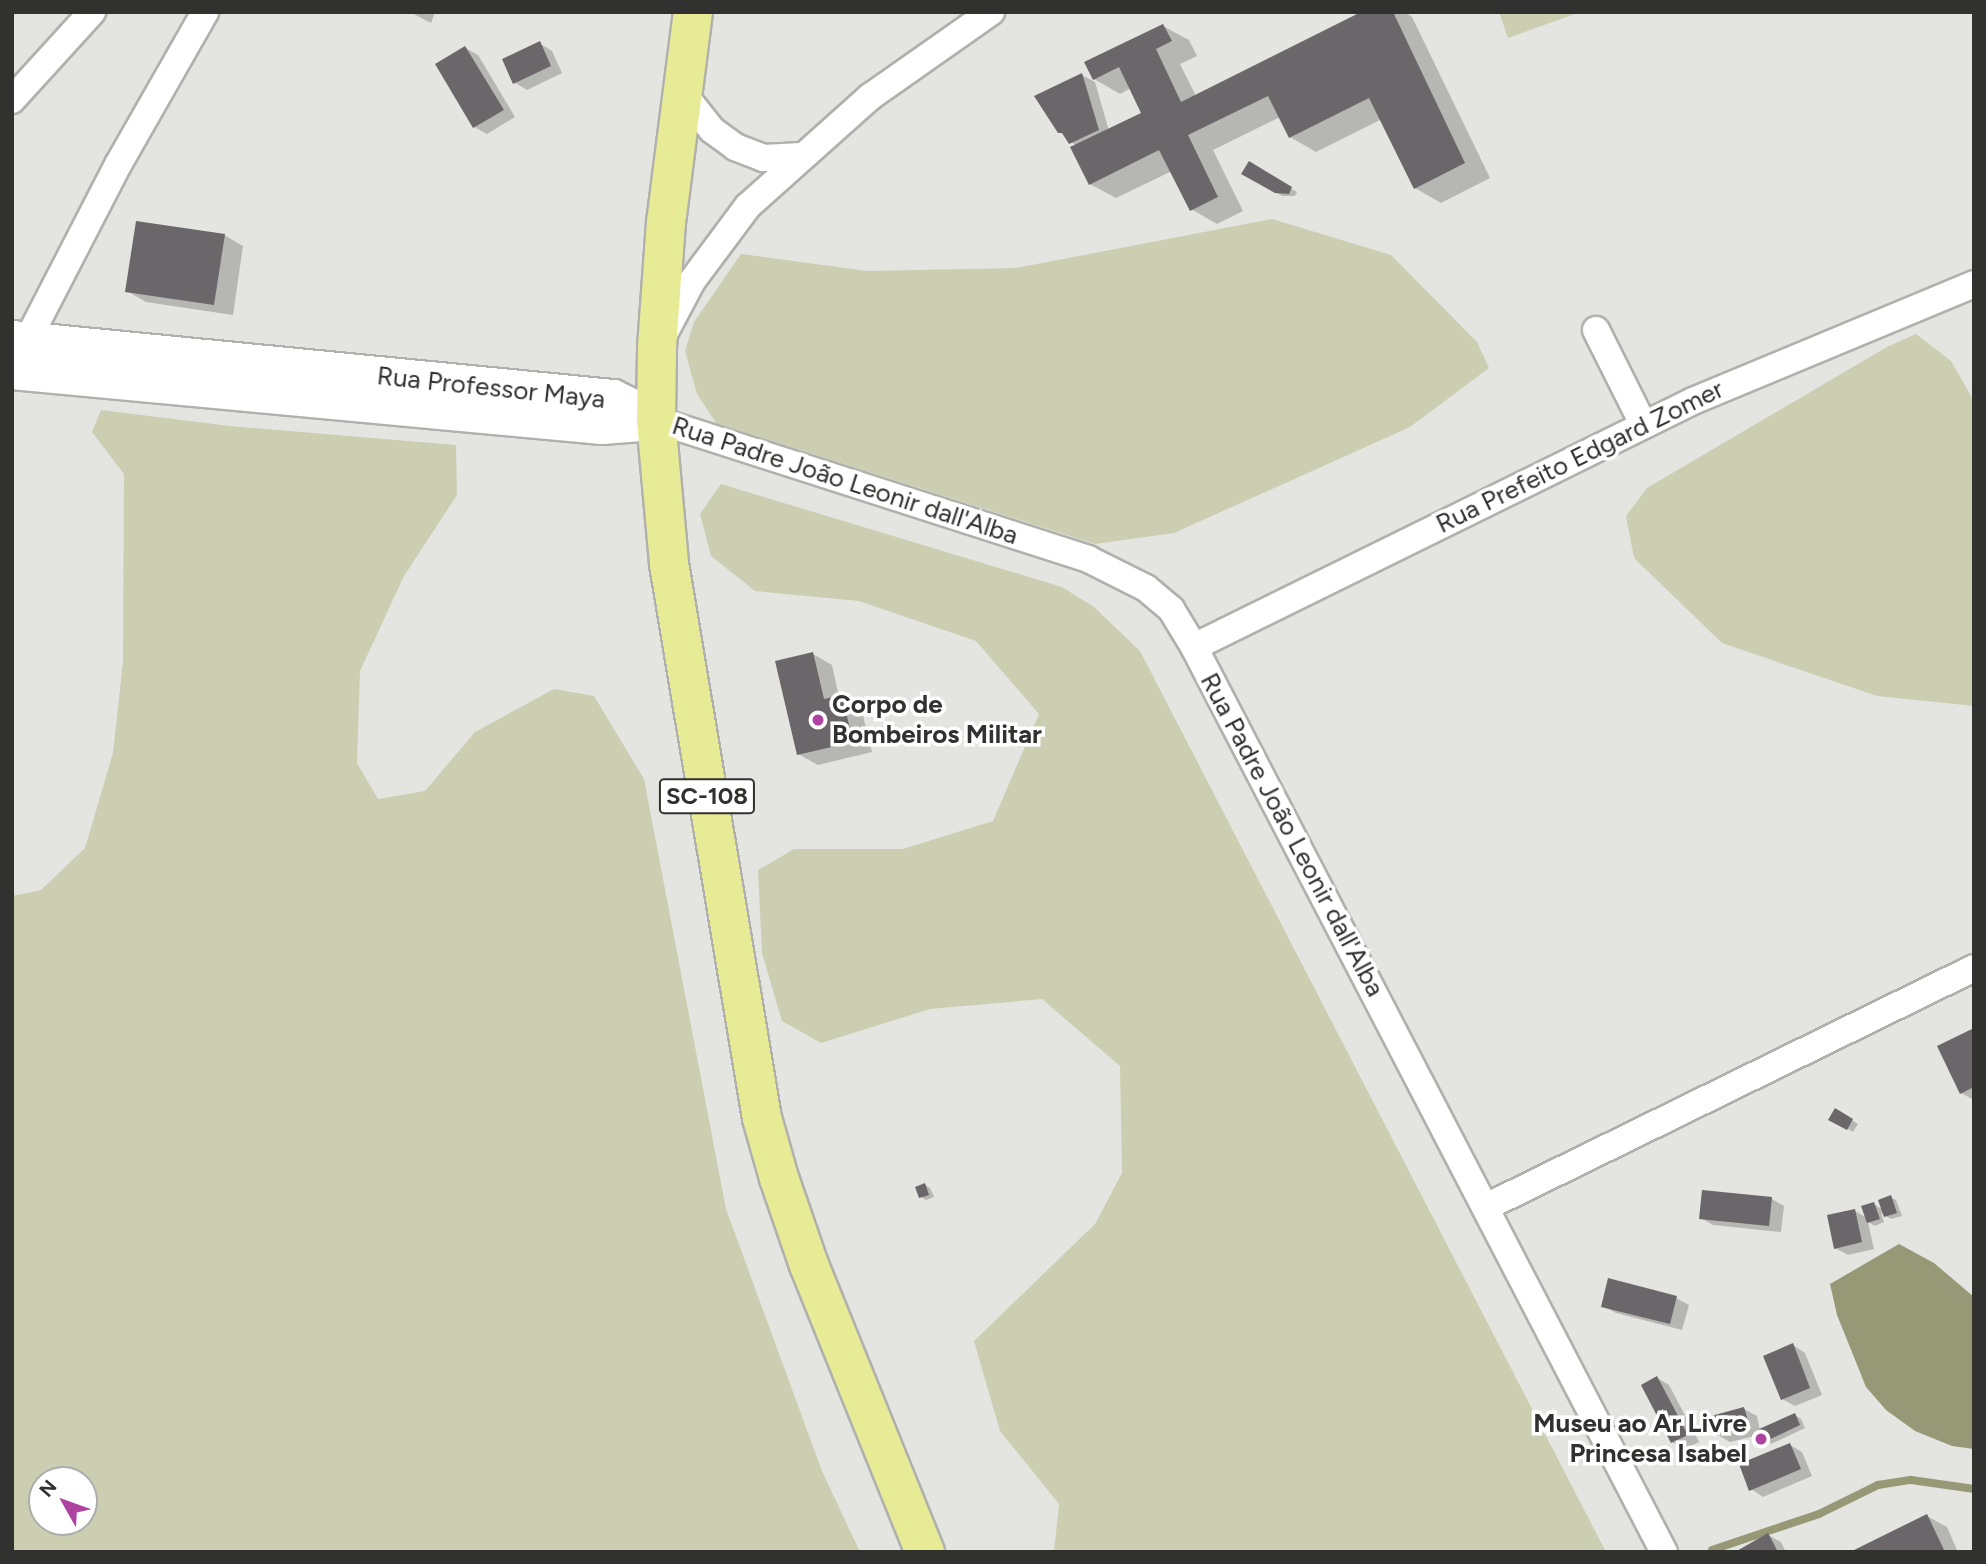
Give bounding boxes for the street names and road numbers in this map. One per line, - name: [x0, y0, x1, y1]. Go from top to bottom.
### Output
- street label: Rua Professor Maya: [375, 361, 607, 415]
- street label: Rua Prefeito Edgard Zomer: [1431, 374, 1729, 540]
- street label: Rua Padre João Leonir dall'Alba: [668, 410, 1022, 552]
- street label: Rua Padre João Leonir dall'Alba: [1193, 668, 1391, 1002]
- road number: SC-108: [658, 776, 756, 816]

